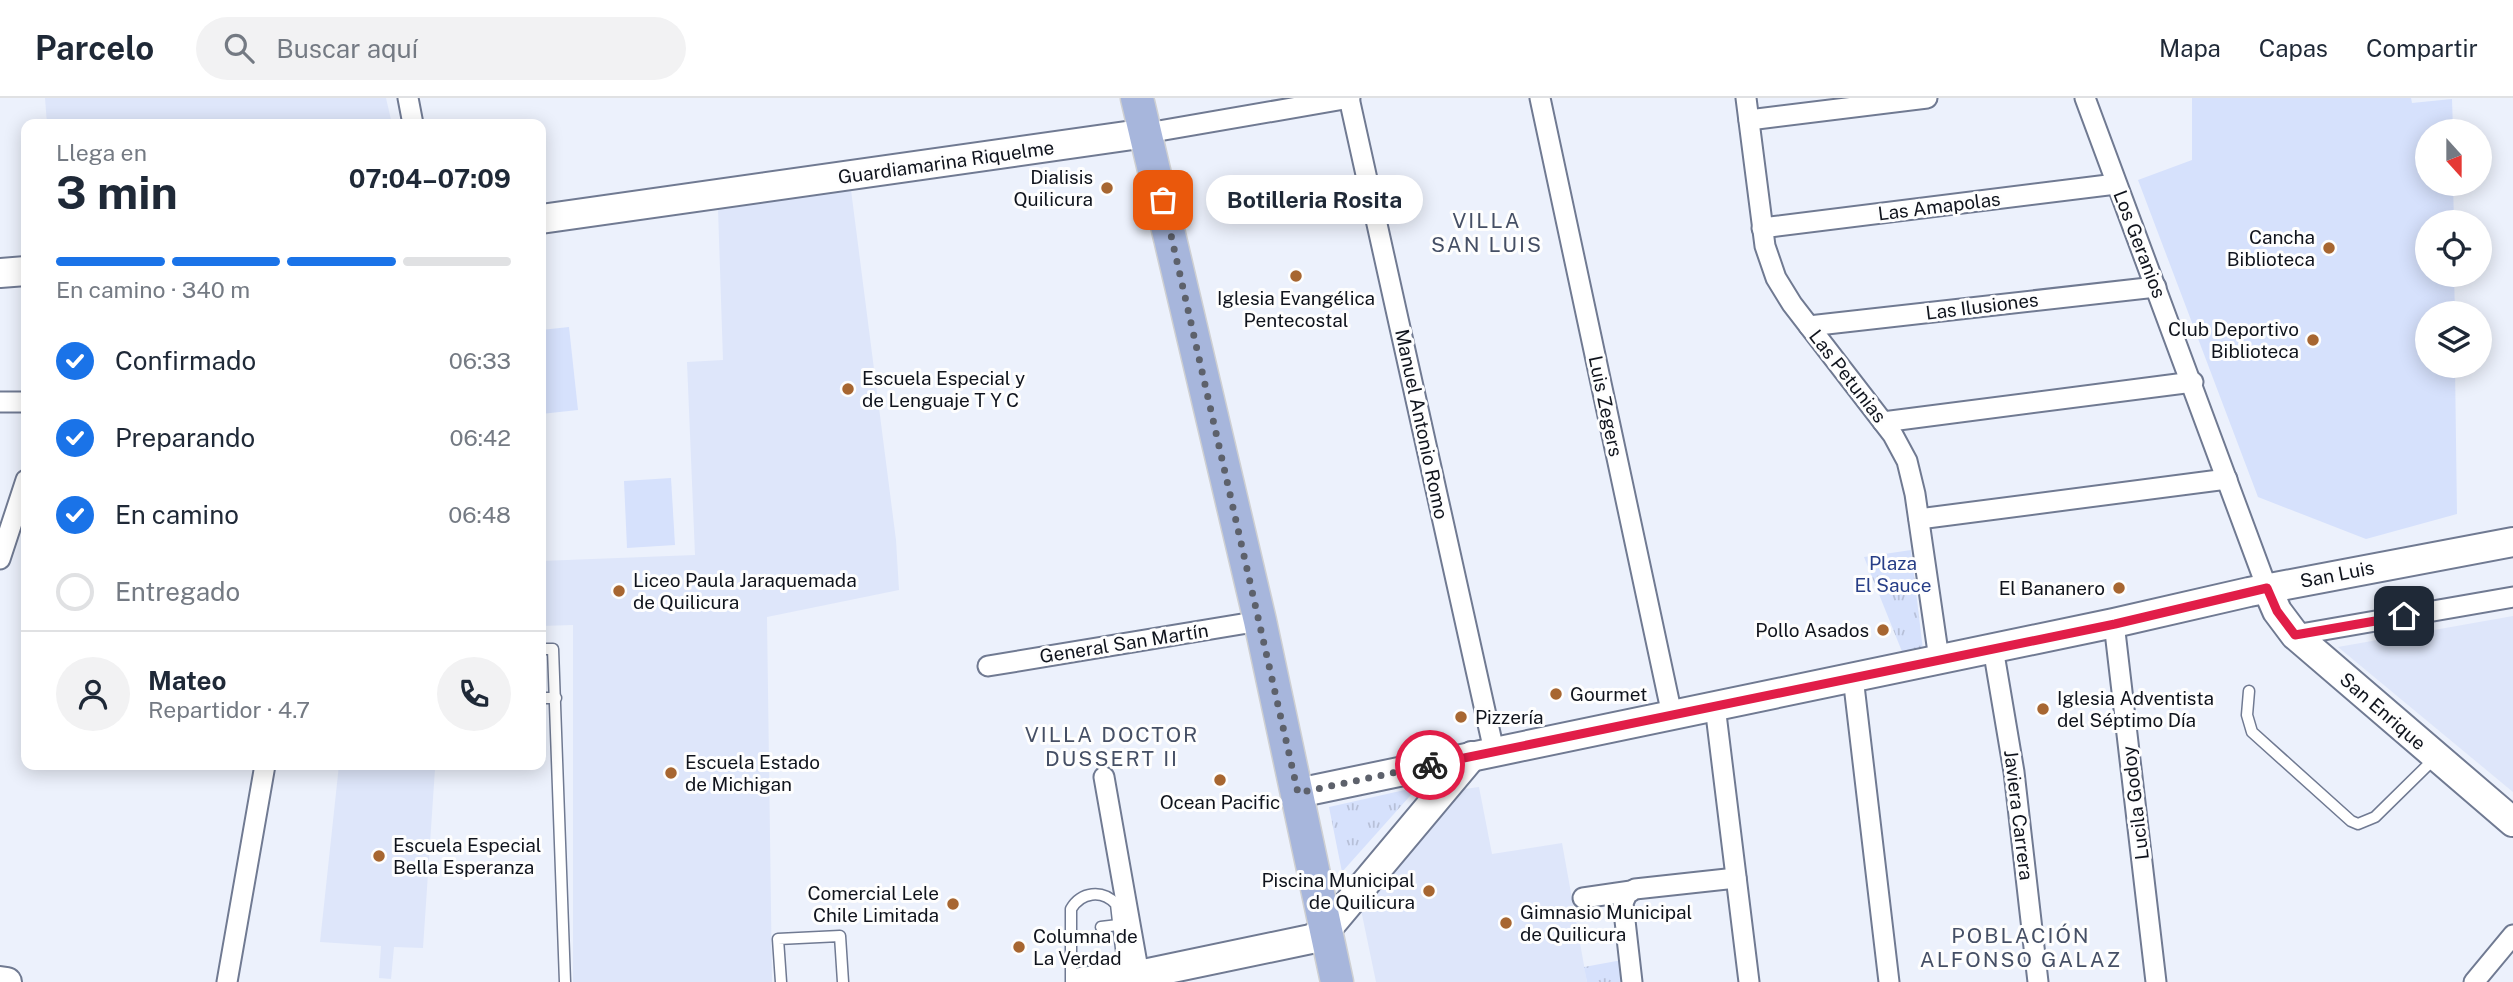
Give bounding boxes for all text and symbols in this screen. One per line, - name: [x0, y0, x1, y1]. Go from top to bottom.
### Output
- search box: [196, 17, 686, 80]
- text: Parcelo: [35, 29, 154, 67]
- icon: search: [220, 29, 258, 67]
- text: Buscar aquí: [276, 33, 418, 64]
- text: Mapa: [2159, 34, 2221, 62]
- text: Capas: [2259, 34, 2328, 62]
- text: Compartir: [2366, 34, 2478, 62]
- north arrow: [2415, 119, 2492, 196]
- map controls: [2415, 119, 2492, 378]
- street label: Guardiamarina Riquelme: [837, 136, 1055, 188]
- text: Llega en: [56, 139, 147, 166]
- text: 07:04–07:09: [349, 163, 511, 194]
- text: 3 min: [56, 165, 178, 219]
- place label: Dialisis Quilicura: [1013, 166, 1093, 210]
- pin: [1133, 170, 1193, 230]
- callout: Botilleria Rosita: [1205, 176, 1422, 224]
- marker: Dialisis Quilicura: [1099, 180, 1115, 196]
- icon: bag: [1144, 181, 1182, 219]
- text: Botilleria Rosita: [1227, 186, 1402, 213]
- street label: Los Geranios: [2109, 187, 2171, 301]
- street label: Las Amapolas: [1876, 188, 2002, 224]
- district label: VILLA SAN LUIS: [1431, 208, 1543, 257]
- button: locate: [2415, 210, 2492, 287]
- place label: Cancha Biblioteca: [2227, 226, 2315, 270]
- marker: Cancha Biblioteca: [2321, 240, 2337, 256]
- marker: Iglesia Evangélica Pentecostal: [1288, 268, 1304, 284]
- text: En camino · 340 m: [56, 276, 250, 303]
- place label: Iglesia Evangélica Pentecostal: [1217, 287, 1375, 331]
- street label: Las Ilusiones: [1924, 288, 2040, 324]
- button: layers: [2415, 301, 2492, 378]
- place label: Club Deportivo Biblioteca: [2168, 318, 2299, 362]
- street label: Las Petunias: [1805, 325, 1891, 427]
- street label: Manuel Antonio Romo: [1391, 327, 1453, 521]
- marker: Club Deportivo Biblioteca: [2305, 332, 2321, 348]
- icon: check: [56, 342, 94, 380]
- text: Confirmado: [115, 345, 256, 376]
- text: 06:33: [449, 347, 511, 374]
- street label: Luis Zegers: [1585, 353, 1627, 459]
- place label: Escuela Especial y de Lenguaje T Y C: [862, 367, 1025, 411]
- marker: Escuela Especial y de Lenguaje T Y C: [840, 381, 856, 397]
- icon: check: [56, 419, 94, 457]
- text: Preparando: [115, 422, 255, 453]
- text: 06:42: [450, 424, 511, 451]
- icon: check: [56, 496, 94, 534]
- text: En camino: [115, 499, 239, 530]
- text: 06:48: [448, 501, 511, 528]
- park label: Plaza El Sauce: [1854, 552, 1932, 596]
- street label: San Luis: [2298, 556, 2376, 592]
- place label: Liceo Paula Jaraquemada de Quilicura: [633, 569, 857, 613]
- text: Entregado: [115, 576, 240, 607]
- place label: El Bananero: [1999, 577, 2105, 599]
- marker: El Bananero: [2111, 580, 2127, 596]
- marker: Liceo Paula Jaraquemada de Quilicura: [611, 583, 627, 599]
- pin: [2374, 586, 2434, 646]
- icon: home: [2385, 597, 2423, 635]
- street label: General San Martín: [1038, 619, 1210, 667]
- place label: Pollo Asados: [1755, 619, 1869, 641]
- marker: Pollo Asados: [1875, 622, 1891, 638]
- button: person: [56, 657, 130, 731]
- button: phone: [437, 657, 511, 731]
- text: Mateo: [148, 665, 226, 696]
- street label: San Enrique: [2336, 668, 2430, 754]
- place label: Gourmet: [1570, 683, 1647, 705]
- marker: Gourmet: [1548, 686, 1564, 702]
- place label: Iglesia Adventista del Séptimo Día: [2057, 687, 2214, 731]
- text: Repartidor · 4.7: [148, 696, 310, 723]
- marker: Iglesia Adventista del Séptimo Día: [2035, 701, 2051, 717]
- place label: Pizzería: [1475, 706, 1543, 728]
- marker: Pizzería: [1453, 709, 1469, 725]
- district label: VILLA DOCTOR DUSSERT II: [1025, 722, 1199, 771]
- courier: [1395, 730, 1465, 800]
- street label: Lucila Godoy: [2117, 745, 2153, 861]
- icon: bike: [1411, 746, 1449, 784]
- street label: Javiera Carrera: [2000, 748, 2038, 882]
- place label: Escuela Estado de Michigan: [685, 751, 820, 795]
- marker: Escuela Estado de Michigan: [663, 765, 679, 781]
- marker: Ocean Pacific: [1212, 772, 1228, 788]
- place label: Ocean Pacific: [1160, 791, 1280, 813]
- place label: Escuela Especial Bella Esperanza: [393, 834, 542, 878]
- marker: Escuela Especial Bella Esperanza: [371, 848, 387, 864]
- place label: Piscina Municipal de Quilicura: [1261, 869, 1415, 913]
- place label: Comercial Lele Chile Limitada: [808, 882, 939, 926]
- marker: Piscina Municipal de Quilicura: [1421, 883, 1437, 899]
- marker: Comercial Lele Chile Limitada: [945, 896, 961, 912]
- place label: Gimnasio Municipal de Quilicura: [1520, 901, 1692, 945]
- marker: Gimnasio Municipal de Quilicura: [1498, 915, 1514, 931]
- district label: POBLACIÓN ALFONSO GALAZ: [1920, 923, 2122, 972]
- place label: Columna de La Verdad: [1033, 925, 1138, 969]
- marker: Columna de La Verdad: [1011, 939, 1027, 955]

